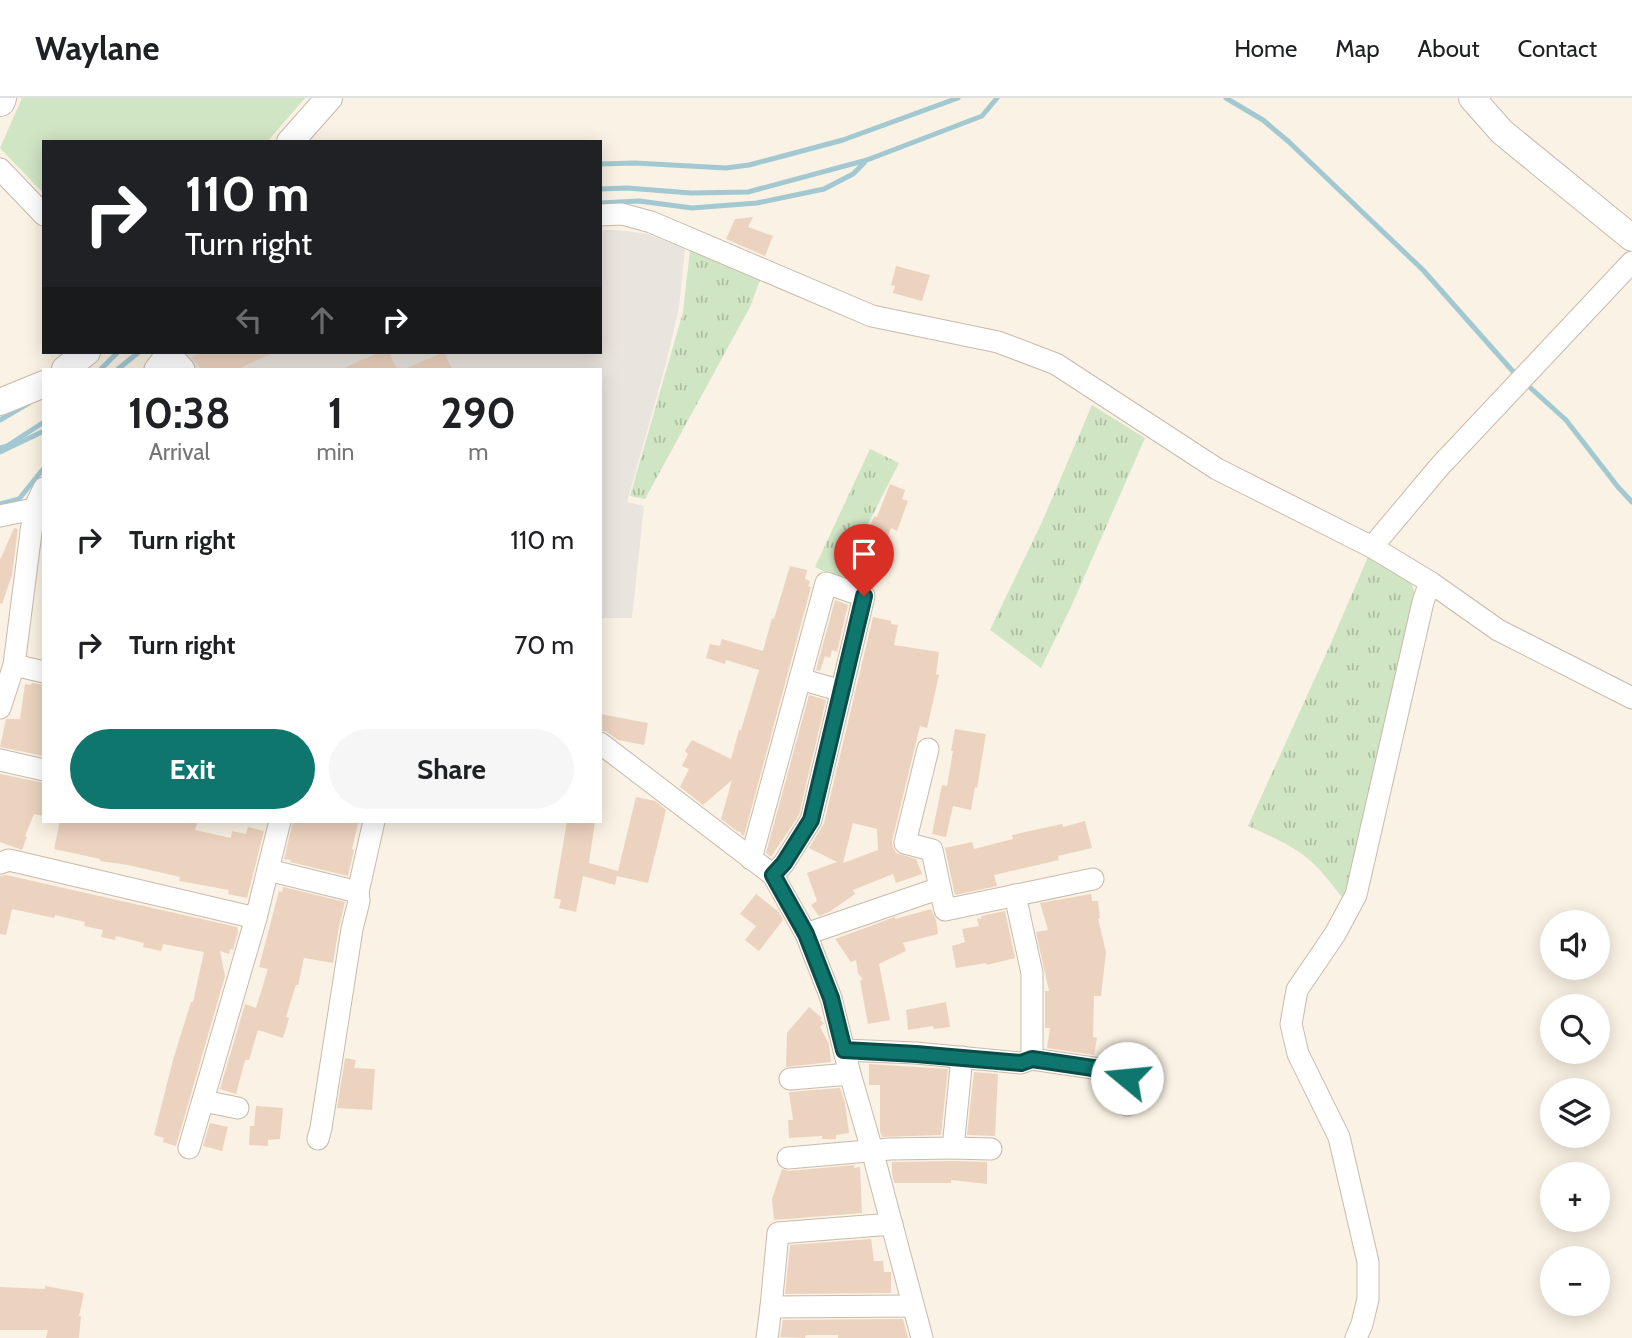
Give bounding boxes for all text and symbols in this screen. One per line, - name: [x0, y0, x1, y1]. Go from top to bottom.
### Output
- text: Waylane: [35, 28, 159, 68]
- text: Home: [1234, 34, 1297, 63]
- text: Map: [1335, 34, 1380, 63]
- text: About: [1418, 34, 1480, 63]
- text: Contact: [1518, 34, 1597, 63]
- text: 110 m: [185, 164, 309, 223]
- icon: right: [70, 168, 161, 259]
- text: Turn right: [185, 224, 312, 263]
- icon: left: [230, 301, 268, 339]
- icon: ahead: [303, 301, 341, 339]
- icon: right: [376, 301, 414, 339]
- text: 10:38: [128, 387, 231, 439]
- text: 1: [328, 387, 343, 439]
- text: 290: [440, 387, 516, 439]
- text: Arrival: [149, 438, 210, 466]
- text: min: [317, 438, 354, 466]
- text: m: [468, 438, 488, 466]
- icon: right: [70, 521, 108, 559]
- text: Turn right: [129, 524, 235, 556]
- text: 110 m: [510, 524, 574, 556]
- pin: [834, 524, 894, 596]
- icon: arrive: [845, 535, 883, 573]
- icon: right: [70, 626, 108, 664]
- text: Turn right: [129, 629, 235, 661]
- text: 70 m: [514, 629, 574, 661]
- button: Exit: [70, 729, 315, 809]
- button: Share: [329, 729, 574, 809]
- map controls: [1540, 910, 1610, 1316]
- button: sound: [1540, 910, 1610, 980]
- button: search: [1540, 994, 1610, 1064]
- position arrow: [1090, 1041, 1164, 1115]
- button: layers: [1540, 1078, 1610, 1148]
- button: +: [1540, 1162, 1610, 1232]
- button: −: [1540, 1246, 1610, 1316]

